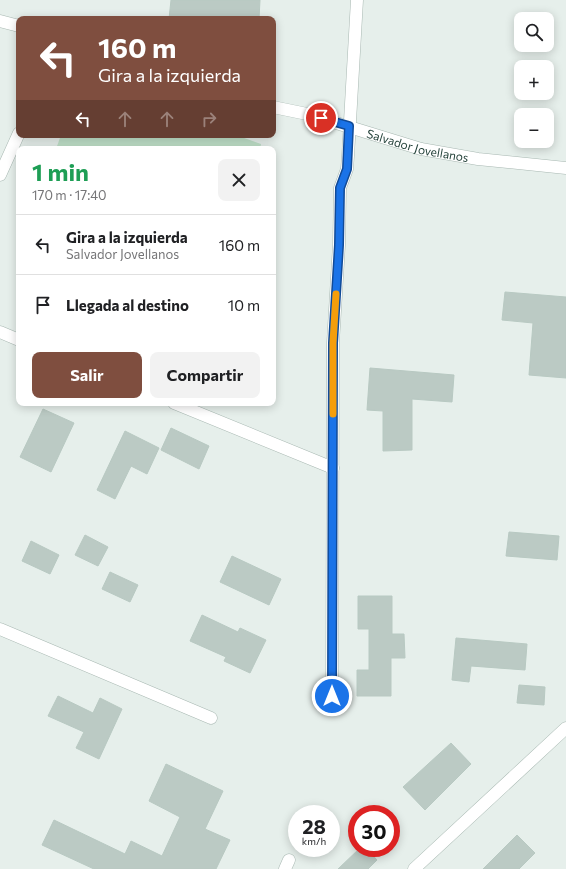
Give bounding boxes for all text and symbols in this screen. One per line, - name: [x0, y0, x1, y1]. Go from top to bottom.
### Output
- map controls: [514, 12, 554, 148]
- button: search: [514, 12, 554, 52]
- text: 160 m: [98, 30, 176, 64]
- icon: left: [32, 32, 84, 84]
- button: +: [514, 60, 554, 100]
- text: Gira a la izquierda: [98, 64, 241, 86]
- pin: [304, 101, 338, 135]
- icon: arrive: [310, 107, 332, 129]
- icon: left: [72, 108, 94, 130]
- icon: ahead: [114, 108, 136, 130]
- icon: ahead: [156, 108, 178, 130]
- icon: right: [198, 108, 220, 130]
- button: −: [514, 108, 554, 148]
- street label: Salvador Jovellanos: [365, 126, 470, 164]
- text: 1 min: [32, 157, 89, 186]
- button: close: [218, 159, 260, 201]
- text: 170 m · 17:40: [32, 187, 107, 203]
- text: Gira a la izquierda: [66, 228, 188, 246]
- icon: left: [32, 234, 54, 256]
- text: 160 m: [219, 236, 260, 254]
- text: Salvador Jovellanos: [66, 246, 179, 262]
- icon: arrive: [32, 294, 54, 316]
- text: Llegada al destino: [66, 296, 189, 314]
- text: 10 m: [228, 296, 260, 314]
- button: Salir: [32, 352, 142, 398]
- button: Compartir: [150, 352, 260, 398]
- position arrow: [311, 675, 353, 717]
- speed limit sign: 30: [348, 805, 400, 857]
- text: 28: [302, 814, 326, 838]
- text: km/h: [302, 835, 326, 847]

